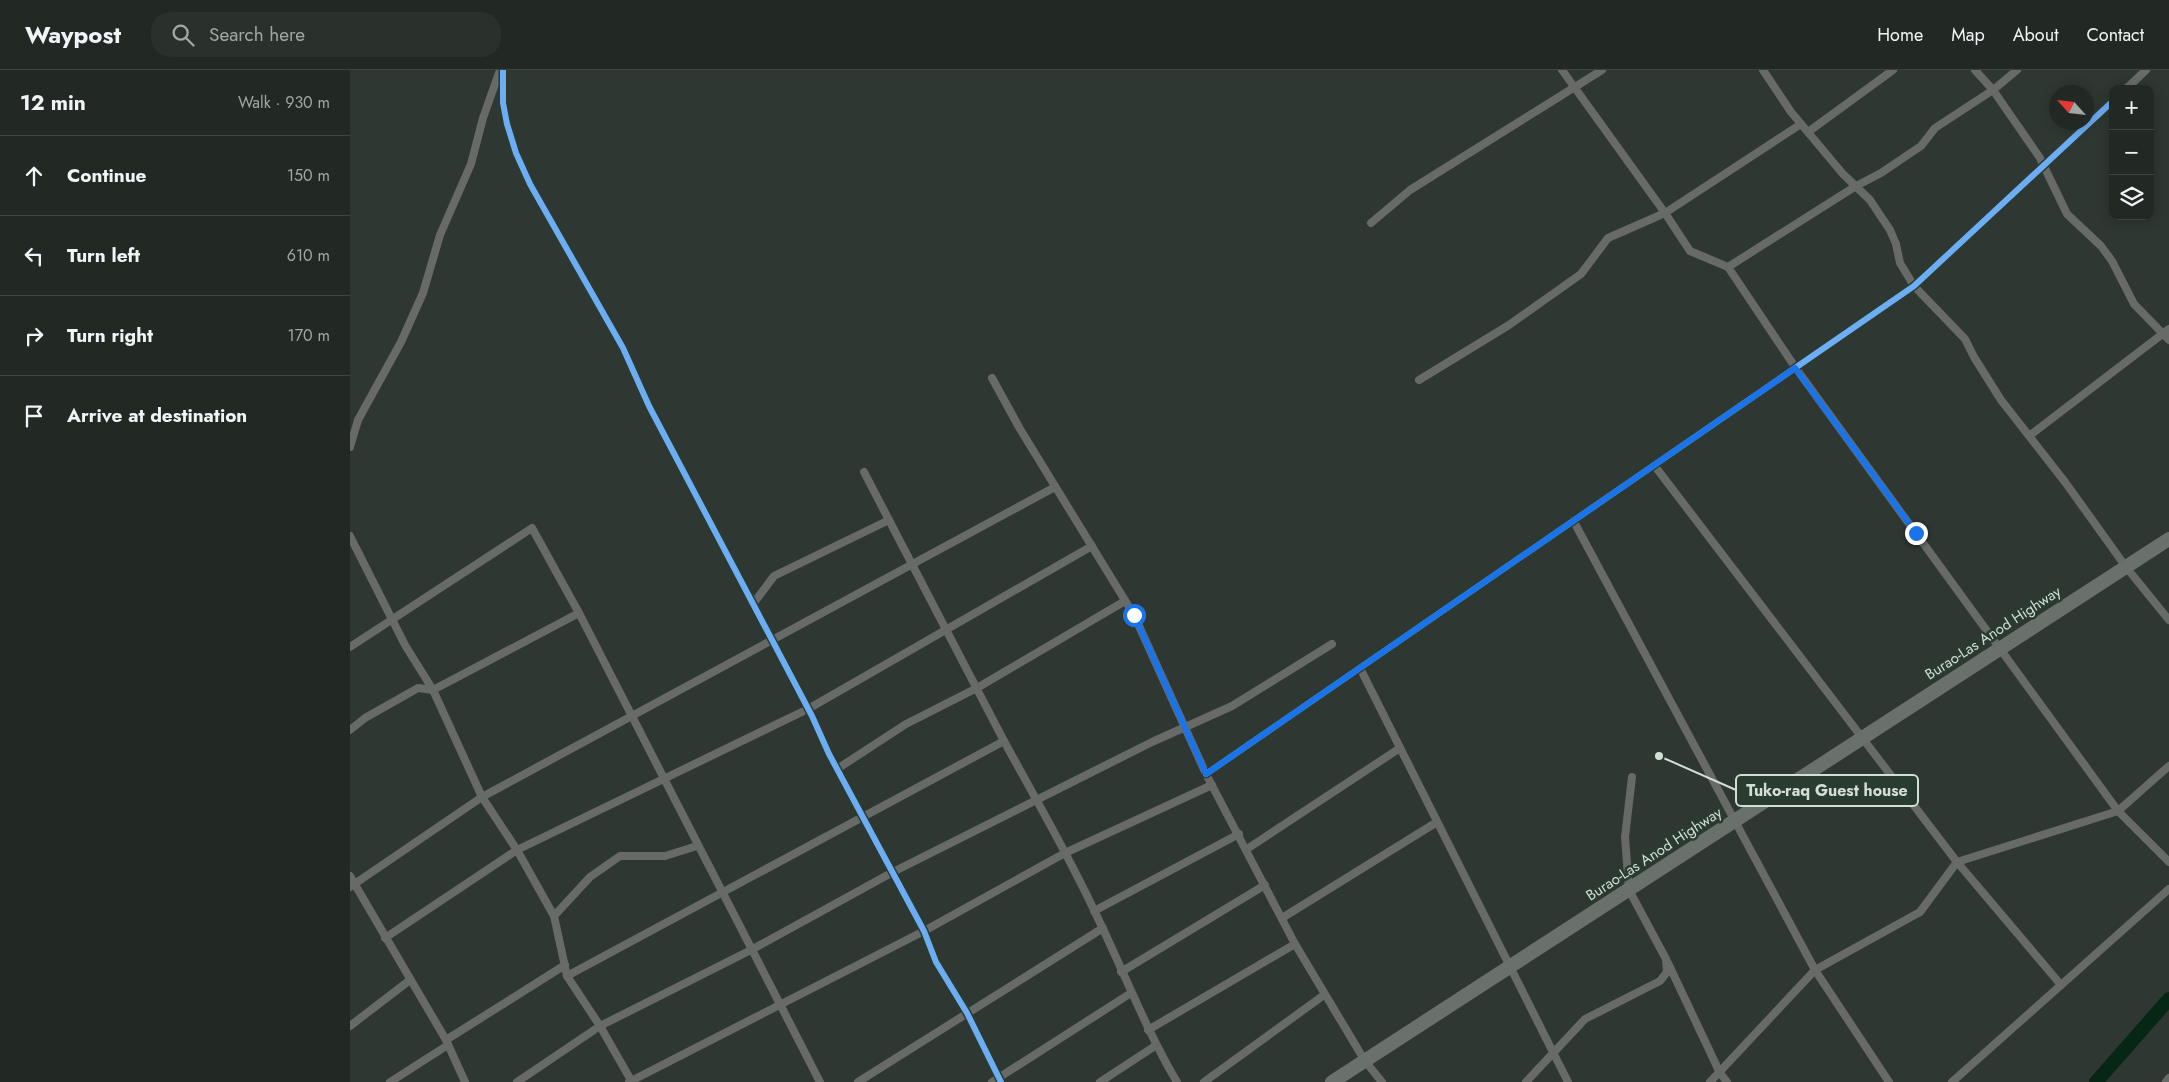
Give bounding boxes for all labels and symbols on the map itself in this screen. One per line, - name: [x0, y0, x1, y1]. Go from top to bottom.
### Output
- north arrow: [2049, 85, 2094, 130]
- route end: [1905, 522, 1928, 545]
- street label: Burao-Las Anod Highway: [1921, 580, 2066, 685]
- route start: [1123, 604, 1146, 627]
- callout: Tuko-raq Guest house: [1736, 775, 1918, 806]
- text: Tuko-raq Guest house: [1746, 779, 1908, 802]
- street label: Burao-Las Anod Highway: [1582, 801, 1727, 906]

